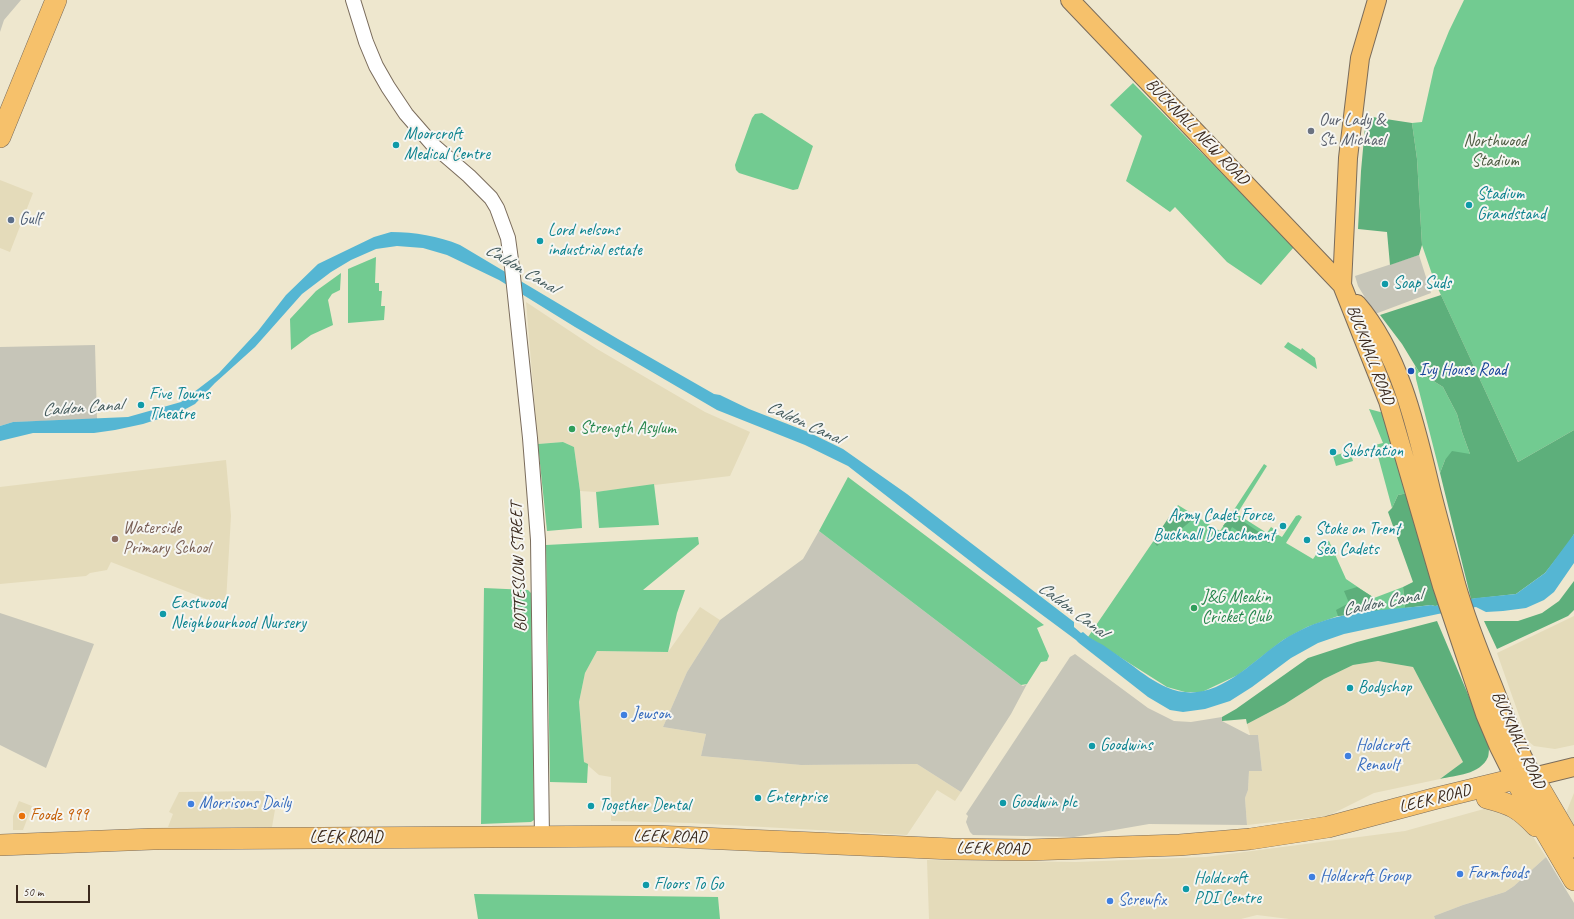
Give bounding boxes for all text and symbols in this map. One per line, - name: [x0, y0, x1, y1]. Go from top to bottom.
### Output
- street label: BUCKNALL NEW ROAD: [1141, 74, 1253, 190]
- place label: Our Lady & St. Michael: [1319, 111, 1385, 151]
- place label: Moorcroft Medical Centre: [404, 125, 490, 165]
- marker: Our Lady & St. Michael: [1306, 126, 1316, 136]
- park label: Northwood Stadium: [1463, 132, 1527, 172]
- marker: Moorcroft Medical Centre: [391, 140, 401, 150]
- place label: Stadium Grandstand: [1477, 185, 1546, 225]
- marker: Stadium Grandstand: [1464, 200, 1474, 210]
- place label: Gulf: [19, 210, 42, 230]
- marker: Gulf: [6, 215, 16, 225]
- place label: Lord nelsons industrial estate: [548, 221, 642, 261]
- marker: Lord nelsons industrial estate: [535, 236, 545, 246]
- water label: Caldon Canal: [481, 239, 561, 299]
- place label: Soap Suds: [1393, 274, 1451, 294]
- marker: Soap Suds: [1380, 279, 1390, 289]
- street label: BUCKNALL ROAD: [1342, 302, 1398, 408]
- place label: Ivy House Road: [1419, 361, 1507, 381]
- marker: Ivy House Road: [1406, 366, 1416, 376]
- place label: Five Towns Theatre: [149, 385, 210, 425]
- water label: Caldon Canal: [41, 394, 123, 422]
- water label: Caldon Canal: [763, 396, 845, 450]
- marker: Five Towns Theatre: [136, 400, 146, 410]
- place label: Strength Asylum: [580, 419, 676, 439]
- marker: Strength Asylum: [567, 424, 577, 434]
- place label: Substation: [1341, 442, 1403, 462]
- marker: Substation: [1328, 447, 1338, 457]
- street label: BOTTESLOW STREET: [507, 502, 531, 632]
- place label: Army Cadet Force, Bucknall Detachment: [1153, 506, 1275, 546]
- place label: Waterside Primary School: [123, 519, 210, 559]
- place label: Stoke on Trent Sea Cadets: [1315, 520, 1400, 560]
- marker: Army Cadet Force, Bucknall Detachment: [1278, 521, 1288, 531]
- marker: Waterside Primary School: [110, 534, 120, 544]
- marker: Stoke on Trent Sea Cadets: [1302, 535, 1312, 545]
- water label: Caldon Canal: [1034, 577, 1110, 643]
- water label: Caldon Canal: [1341, 585, 1423, 621]
- place label: J&G Meakin Cricket Club: [1202, 588, 1272, 628]
- place label: Eastwood Neighbourhood Nursery: [171, 594, 306, 634]
- marker: J&G Meakin Cricket Club: [1189, 603, 1199, 613]
- marker: Eastwood Neighbourhood Nursery: [158, 609, 168, 619]
- place label: Bodyshop: [1358, 678, 1411, 698]
- marker: Bodyshop: [1345, 683, 1355, 693]
- street label: BUCKNALL ROAD: [1486, 688, 1550, 792]
- place label: Jewson: [632, 705, 671, 725]
- marker: Jewson: [619, 710, 629, 720]
- place label: Goodwins: [1100, 736, 1152, 756]
- place label: Holdcroft Renault: [1356, 736, 1409, 776]
- marker: Goodwins: [1087, 741, 1097, 751]
- marker: Holdcroft Renault: [1343, 751, 1353, 761]
- street label: LEEK ROAD: [1397, 780, 1473, 818]
- place label: Enterprise: [766, 788, 827, 808]
- marker: Enterprise: [753, 793, 763, 803]
- place label: Goodwin plc: [1011, 793, 1077, 813]
- place label: Morrisons Daily: [199, 794, 291, 814]
- place label: Together Dental: [599, 796, 690, 816]
- marker: Goodwin plc: [998, 798, 1008, 808]
- marker: Morrisons Daily: [186, 799, 196, 809]
- marker: Together Dental: [586, 801, 596, 811]
- place label: Foodz 999: [30, 806, 88, 826]
- marker: Foodz 999: [17, 811, 27, 821]
- street label: LEEK ROAD: [633, 826, 707, 848]
- street label: LEEK ROAD: [309, 828, 383, 848]
- street label: LEEK ROAD: [956, 838, 1030, 860]
- place label: Farmfoods: [1468, 864, 1529, 884]
- place label: Holdcroft Group: [1320, 867, 1411, 887]
- place label: Holdcroft PDI Centre: [1194, 869, 1261, 909]
- marker: Farmfoods: [1455, 869, 1465, 879]
- marker: Holdcroft Group: [1307, 872, 1317, 882]
- place label: Floors To Go: [654, 875, 724, 895]
- scale bar: [18, 877, 92, 903]
- marker: Floors To Go: [641, 880, 651, 890]
- text: 50 m: [23, 884, 43, 900]
- marker: Holdcroft PDI Centre: [1181, 884, 1191, 894]
- place label: Screwfix: [1118, 891, 1166, 911]
- marker: Screwfix: [1105, 896, 1115, 906]

